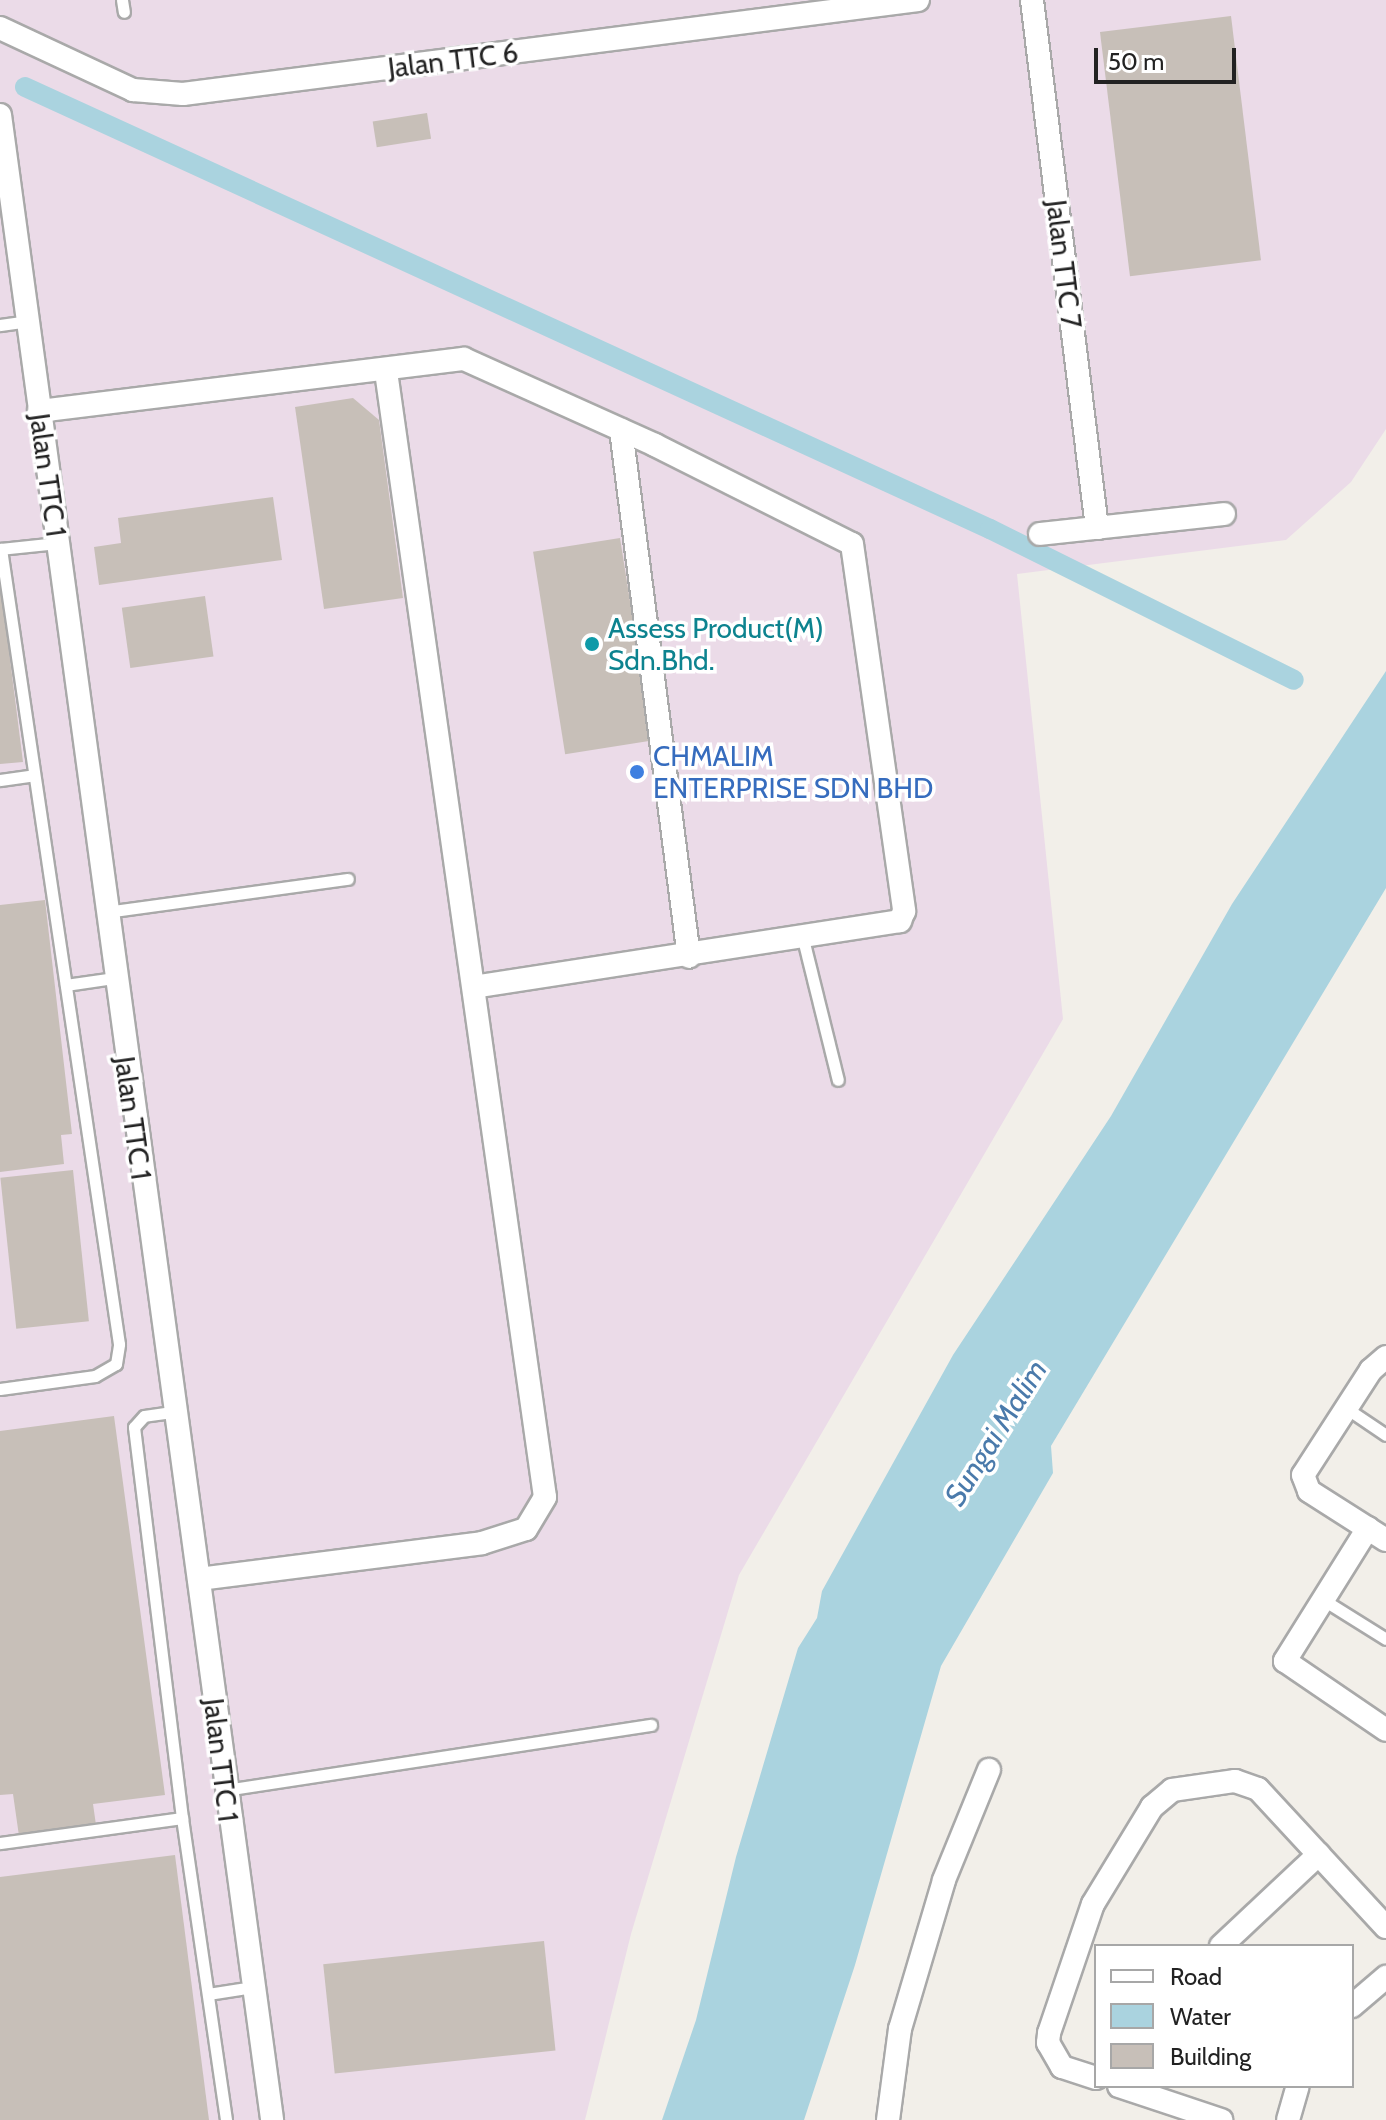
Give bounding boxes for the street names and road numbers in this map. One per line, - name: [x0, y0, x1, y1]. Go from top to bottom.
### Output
- street label: Jalan TTC 6: [386, 35, 520, 85]
- street label: Jalan TTC 7: [1039, 198, 1089, 330]
- street label: Jalan TTC 1: [23, 411, 73, 539]
- street label: Jalan TTC 1: [108, 1054, 158, 1182]
- street label: Jalan TTC 1: [197, 1696, 245, 1824]

